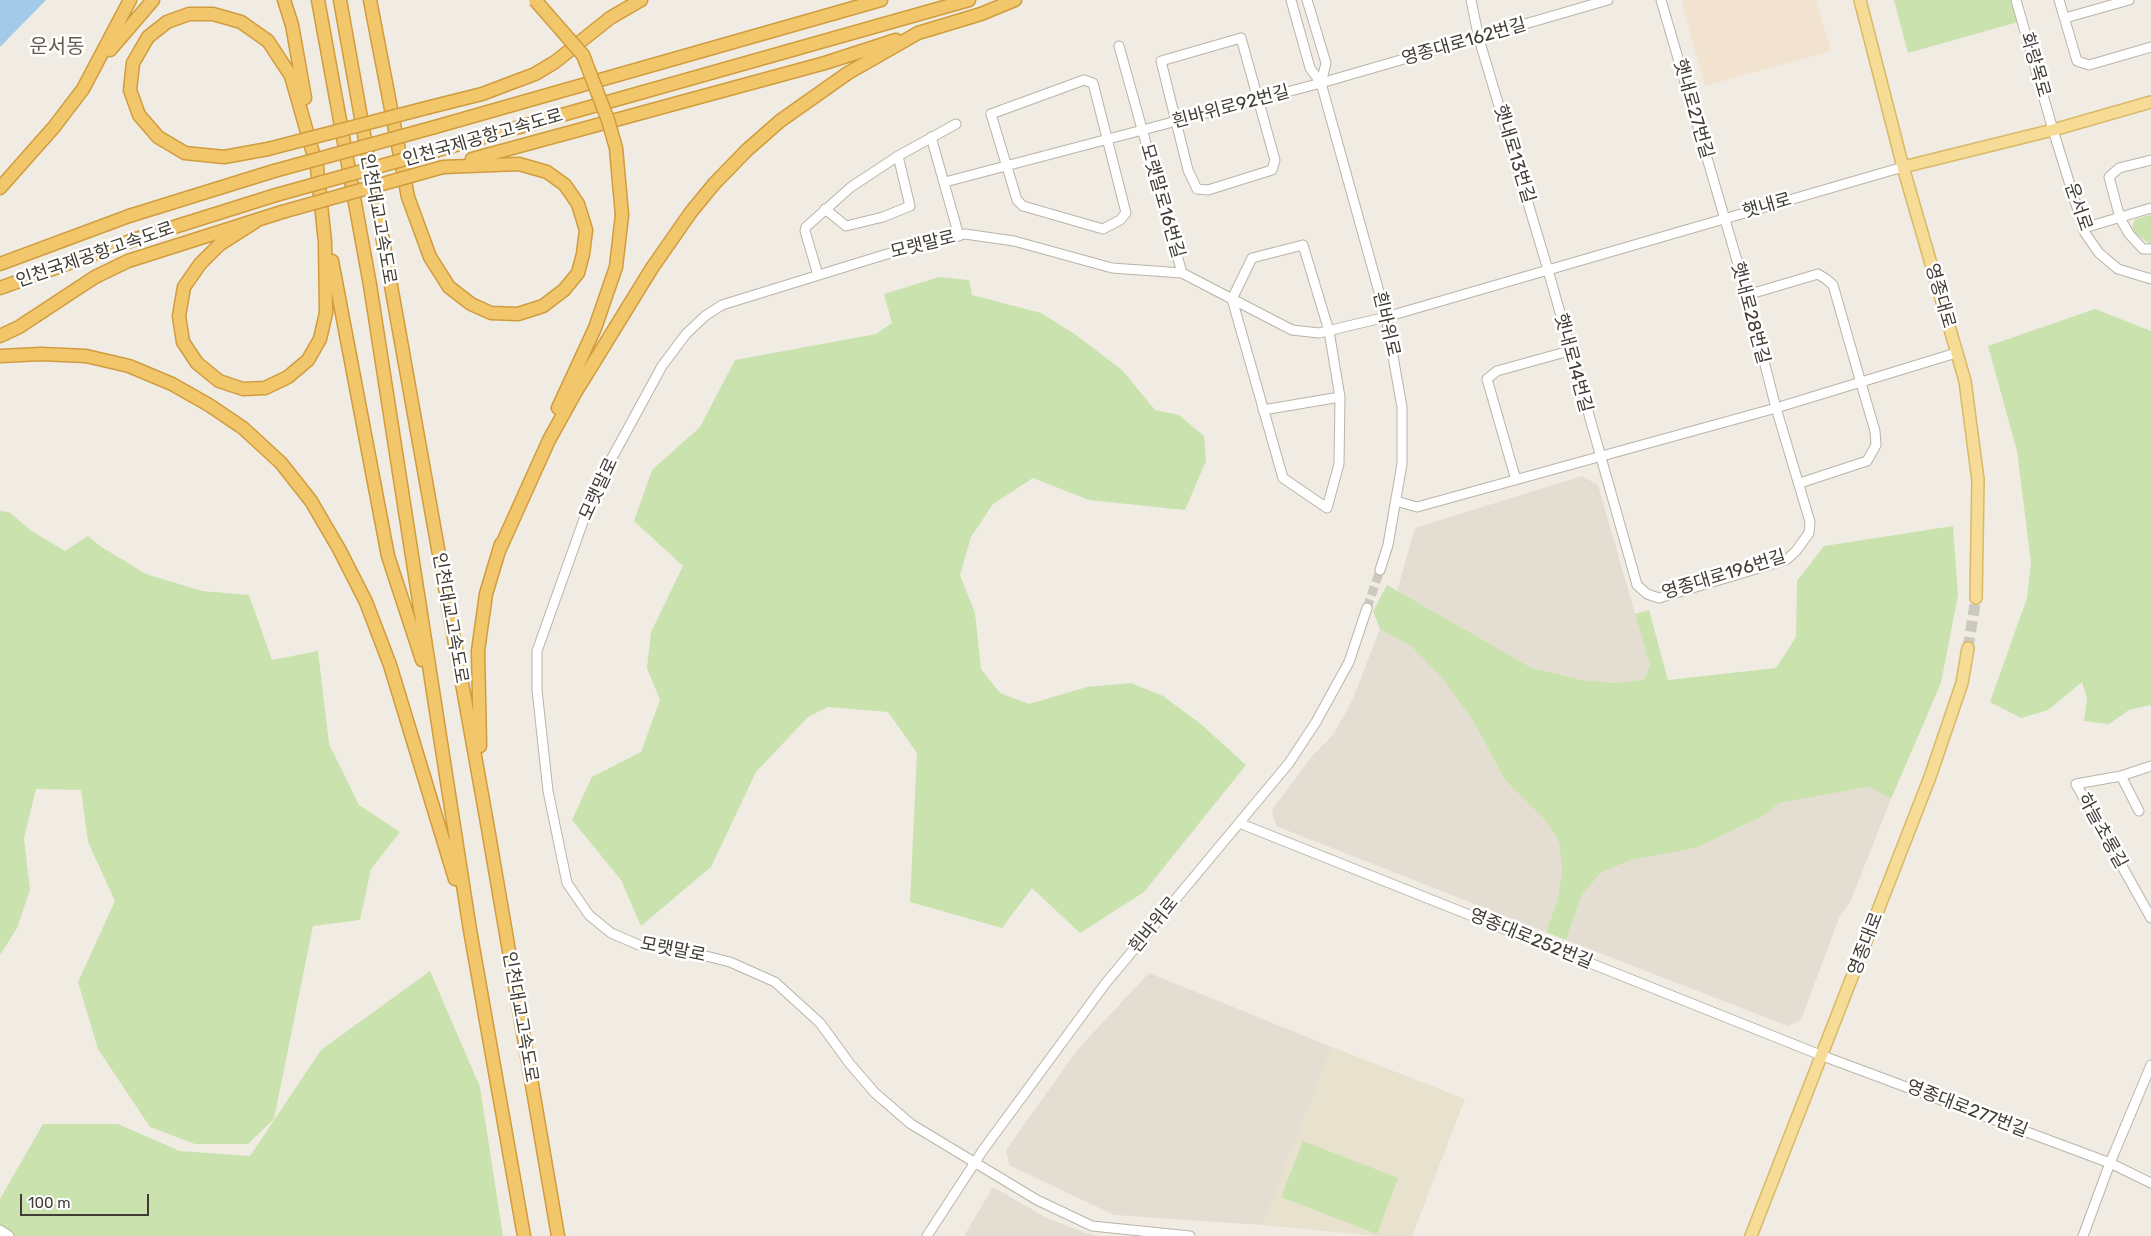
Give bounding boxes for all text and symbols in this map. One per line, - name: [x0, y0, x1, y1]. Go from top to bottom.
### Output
- street label: 영종대로162번길: [1399, 14, 1529, 70]
- street label: 화랑목로: [2015, 30, 2055, 100]
- district label: 운서동: [29, 35, 85, 59]
- street label: 햇내로27번길: [1668, 57, 1718, 161]
- street label: 흰바위로92번길: [1170, 81, 1292, 133]
- street label: 햇내로13번길: [1489, 102, 1539, 206]
- street label: 인천국제공항고속도로: [400, 105, 566, 171]
- street label: 모랫말로16번길: [1135, 141, 1189, 261]
- street label: 인천대교고속도로: [356, 152, 400, 286]
- street label: 운서로: [2060, 180, 2096, 234]
- street label: 햇내로: [1740, 189, 1794, 223]
- street label: 인천국제공항고속도로: [13, 218, 177, 292]
- street label: 모랫말로: [888, 227, 958, 263]
- street label: 햇내로28번길: [1726, 260, 1774, 366]
- street label: 영종대로: [1920, 261, 1960, 331]
- street label: 흰바위로: [1368, 289, 1404, 359]
- street label: 햇내로14번길: [1549, 311, 1597, 415]
- street label: 모랫말로: [575, 454, 623, 524]
- street label: 영종대로196번길: [1659, 546, 1789, 604]
- street label: 인천대교고속도로: [428, 551, 472, 685]
- street label: 하늘초롱길: [2072, 790, 2132, 872]
- street label: 흰바위로: [1125, 892, 1183, 958]
- street label: 영종대로252번길: [1466, 904, 1596, 974]
- street label: 영종대로: [1844, 909, 1888, 979]
- street label: 모랫말로: [638, 933, 708, 967]
- street label: 인천대교고속도로: [498, 950, 542, 1084]
- street label: 영종대로277번길: [1903, 1076, 2031, 1142]
- scale bar: [22, 1184, 151, 1216]
- text: 100 m: [28, 1194, 70, 1212]

